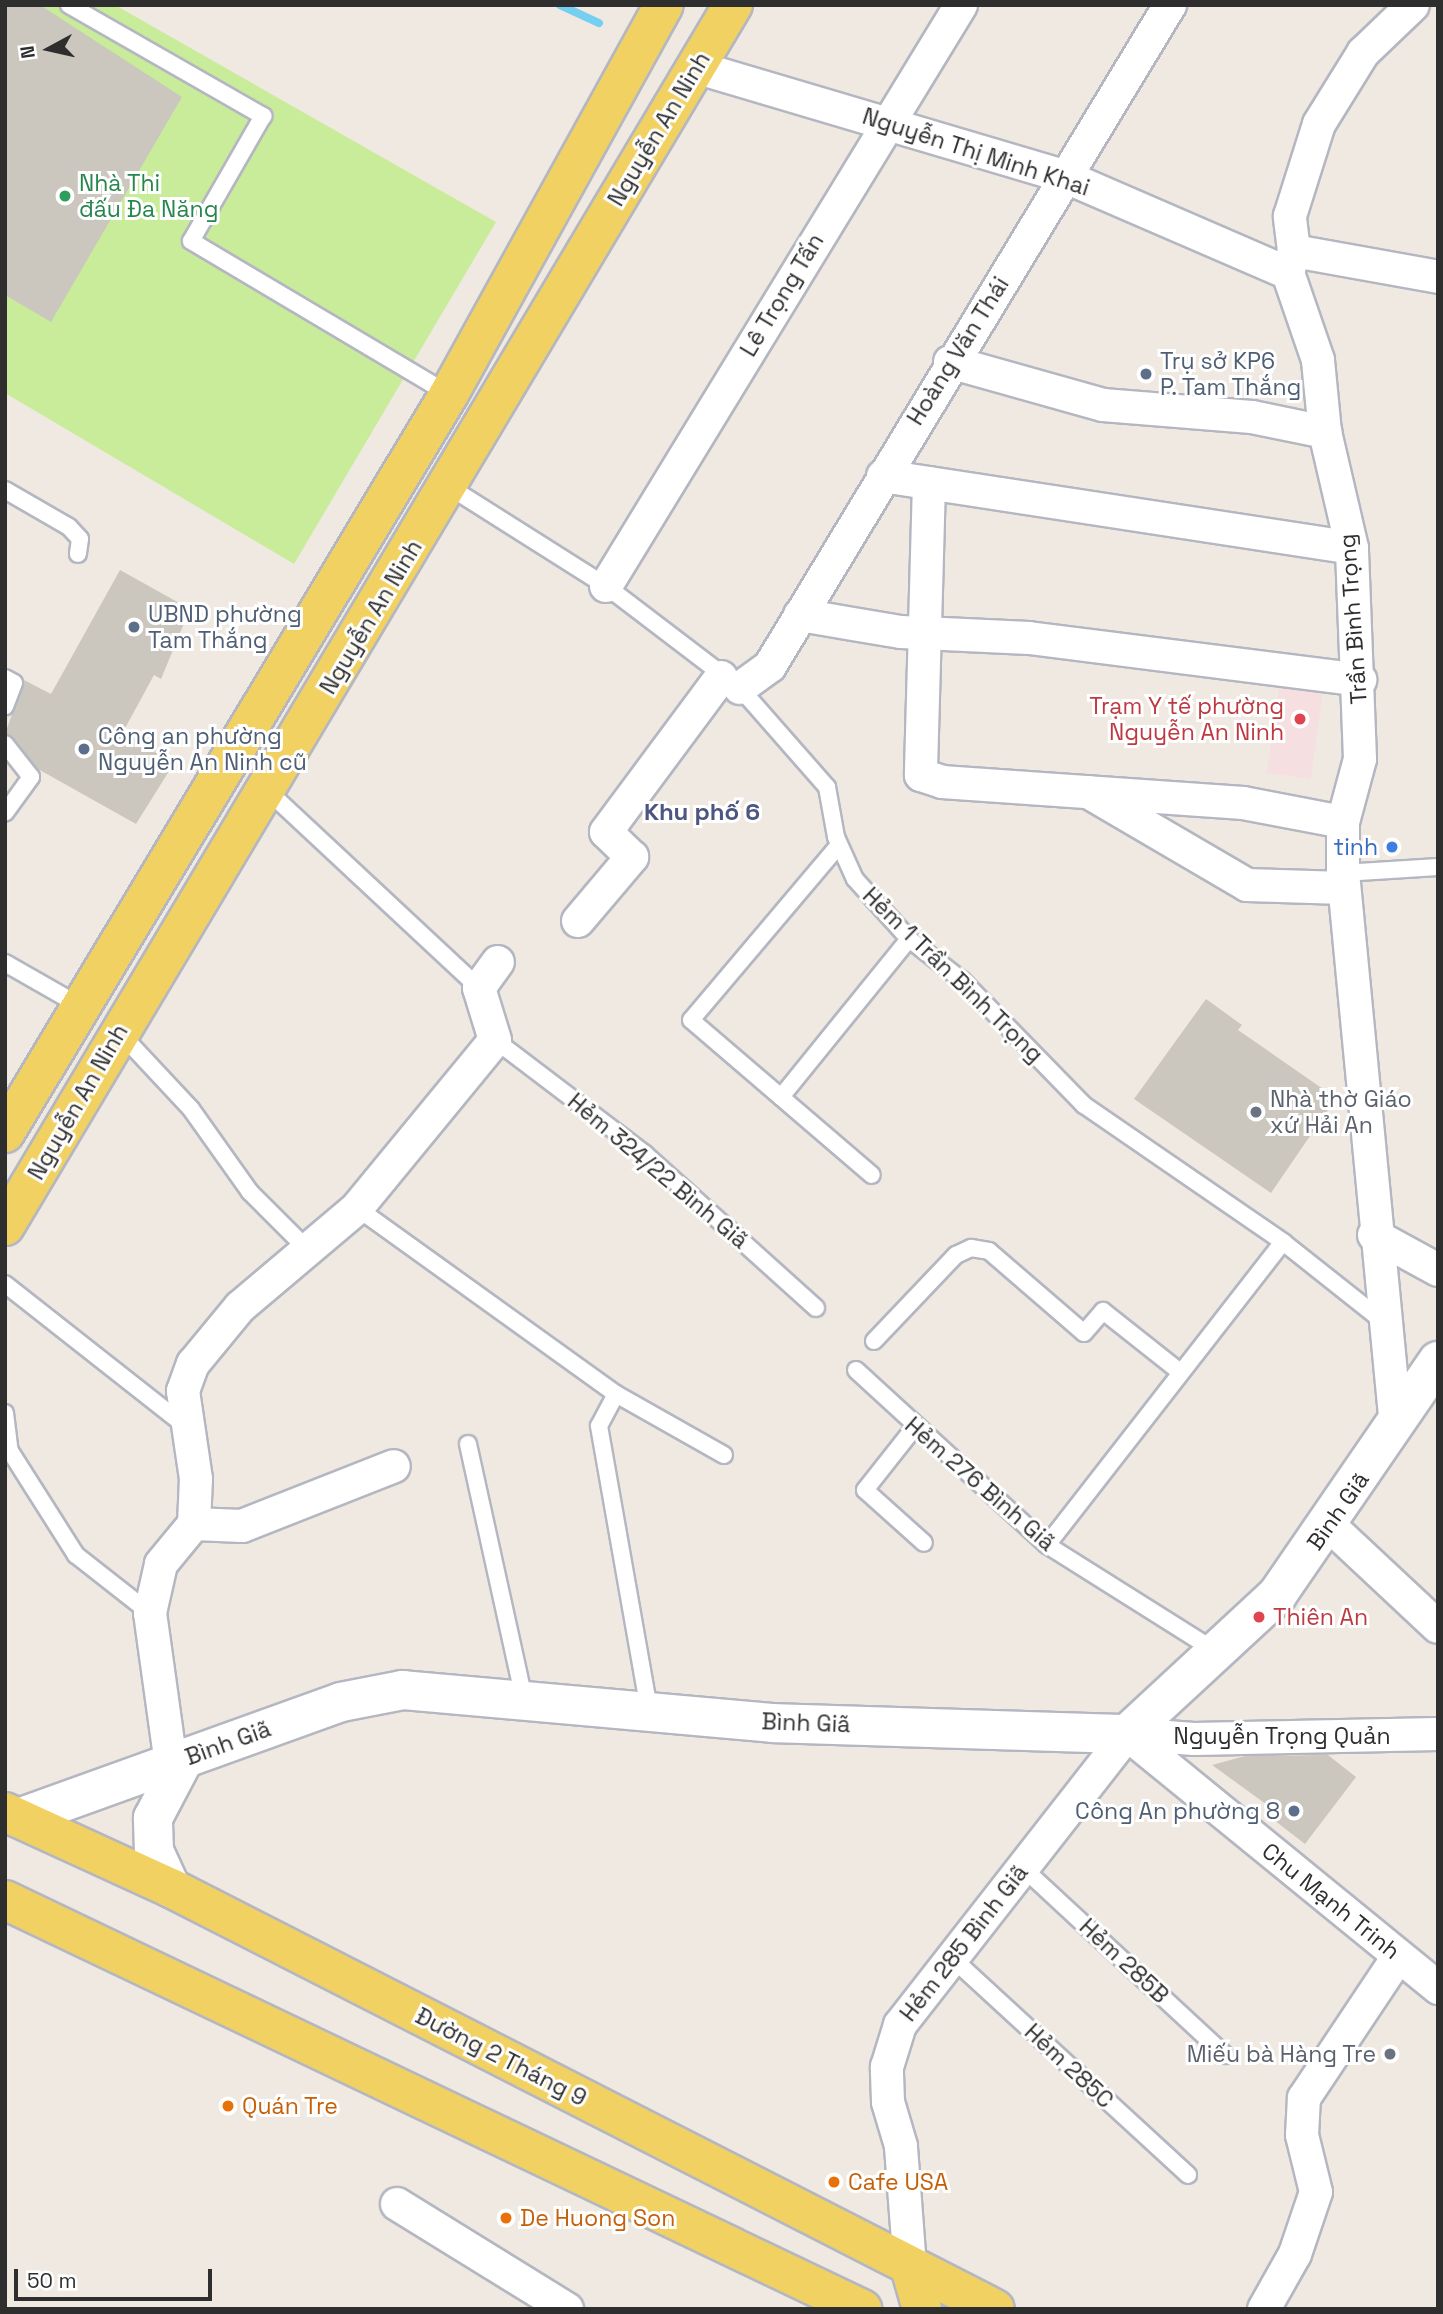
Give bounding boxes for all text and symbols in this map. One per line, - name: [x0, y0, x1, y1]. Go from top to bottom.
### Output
- north arrow: [14, 14, 84, 84]
- text: N: [14, 44, 41, 60]
- street label: Nguyễn An Ninh: [602, 47, 716, 211]
- street label: Nguyễn Thị Minh Khai: [859, 102, 1093, 202]
- place label: Nhà Thi đấu Đa Năng: [79, 169, 218, 223]
- marker: Nhà Thi đấu Đa Năng: [57, 188, 73, 204]
- street label: Lê Trọng Tấn: [734, 228, 830, 362]
- street label: Hoàng Văn Thái: [901, 271, 1015, 431]
- place label: Trụ sở KP6 P. Tam Thắng: [1160, 347, 1303, 401]
- marker: Trụ sở KP6 P. Tam Thắng: [1138, 366, 1154, 382]
- street label: Trần Bình Trọng: [1333, 533, 1373, 705]
- street label: Nguyễn An Ninh: [314, 535, 428, 699]
- place label: UBND phường Tam Thắng: [148, 600, 302, 654]
- marker: UBND phường Tam Thắng: [126, 619, 142, 635]
- place label: Trạm Y tế phường Nguyễn An Ninh: [1089, 692, 1284, 746]
- marker: Trạm Y tế phường Nguyễn An Ninh: [1290, 709, 1310, 729]
- place label: Công an phường Nguyễn An Ninh cũ: [98, 722, 307, 776]
- marker: Công an phường Nguyễn An Ninh cũ: [76, 741, 92, 757]
- district label: Khu phố 6: [644, 798, 760, 826]
- place label: tinh: [1334, 833, 1378, 861]
- marker: tinh: [1384, 839, 1400, 855]
- street label: Hẻm 1 Trần Bình Trọng: [857, 881, 1049, 1069]
- street label: Nguyễn An Ninh: [22, 1019, 134, 1185]
- place label: Nhà thờ Giáo xứ Hải An: [1270, 1085, 1412, 1139]
- street label: Hẻm 324/22 Bình Giã: [562, 1087, 754, 1255]
- marker: Nhà thờ Giáo xứ Hải An: [1248, 1104, 1264, 1120]
- street label: Hẻm 276 Bình Giã: [899, 1411, 1061, 1557]
- street label: Bình Giã: [1301, 1467, 1375, 1555]
- place label: Thiên An: [1273, 1603, 1368, 1631]
- marker: Thiên An: [1251, 1609, 1267, 1625]
- street label: Bình Giã: [761, 1708, 851, 1738]
- street label: Bình Giã: [181, 1715, 275, 1771]
- street label: Nguyễn Trọng Quản: [1173, 1722, 1391, 1750]
- place label: Công An phường 8: [1075, 1797, 1280, 1825]
- marker: Công An phường 8: [1286, 1803, 1302, 1819]
- street label: Chu Mạnh Trinh: [1256, 1837, 1406, 1965]
- street label: Hẻm 285 Bình Giã: [894, 1859, 1034, 2027]
- street label: Hẻm 285B: [1074, 1913, 1174, 2009]
- street label: Đường 2 Tháng 9: [411, 2002, 591, 2112]
- street label: Hẻm 285C: [1019, 2018, 1119, 2114]
- place label: Miếu bà Hàng Tre: [1186, 2040, 1376, 2068]
- marker: Miếu bà Hàng Tre: [1382, 2046, 1398, 2062]
- place label: Quán Tre: [242, 2092, 338, 2120]
- marker: Quán Tre: [220, 2098, 236, 2114]
- place label: Cafe USA: [848, 2168, 948, 2196]
- marker: Cafe USA: [826, 2174, 842, 2190]
- place label: De Huong Son: [520, 2204, 675, 2232]
- marker: De Huong Son: [498, 2210, 514, 2226]
- scale bar: [18, 2254, 215, 2298]
- text: 50 m: [27, 2267, 77, 2294]

